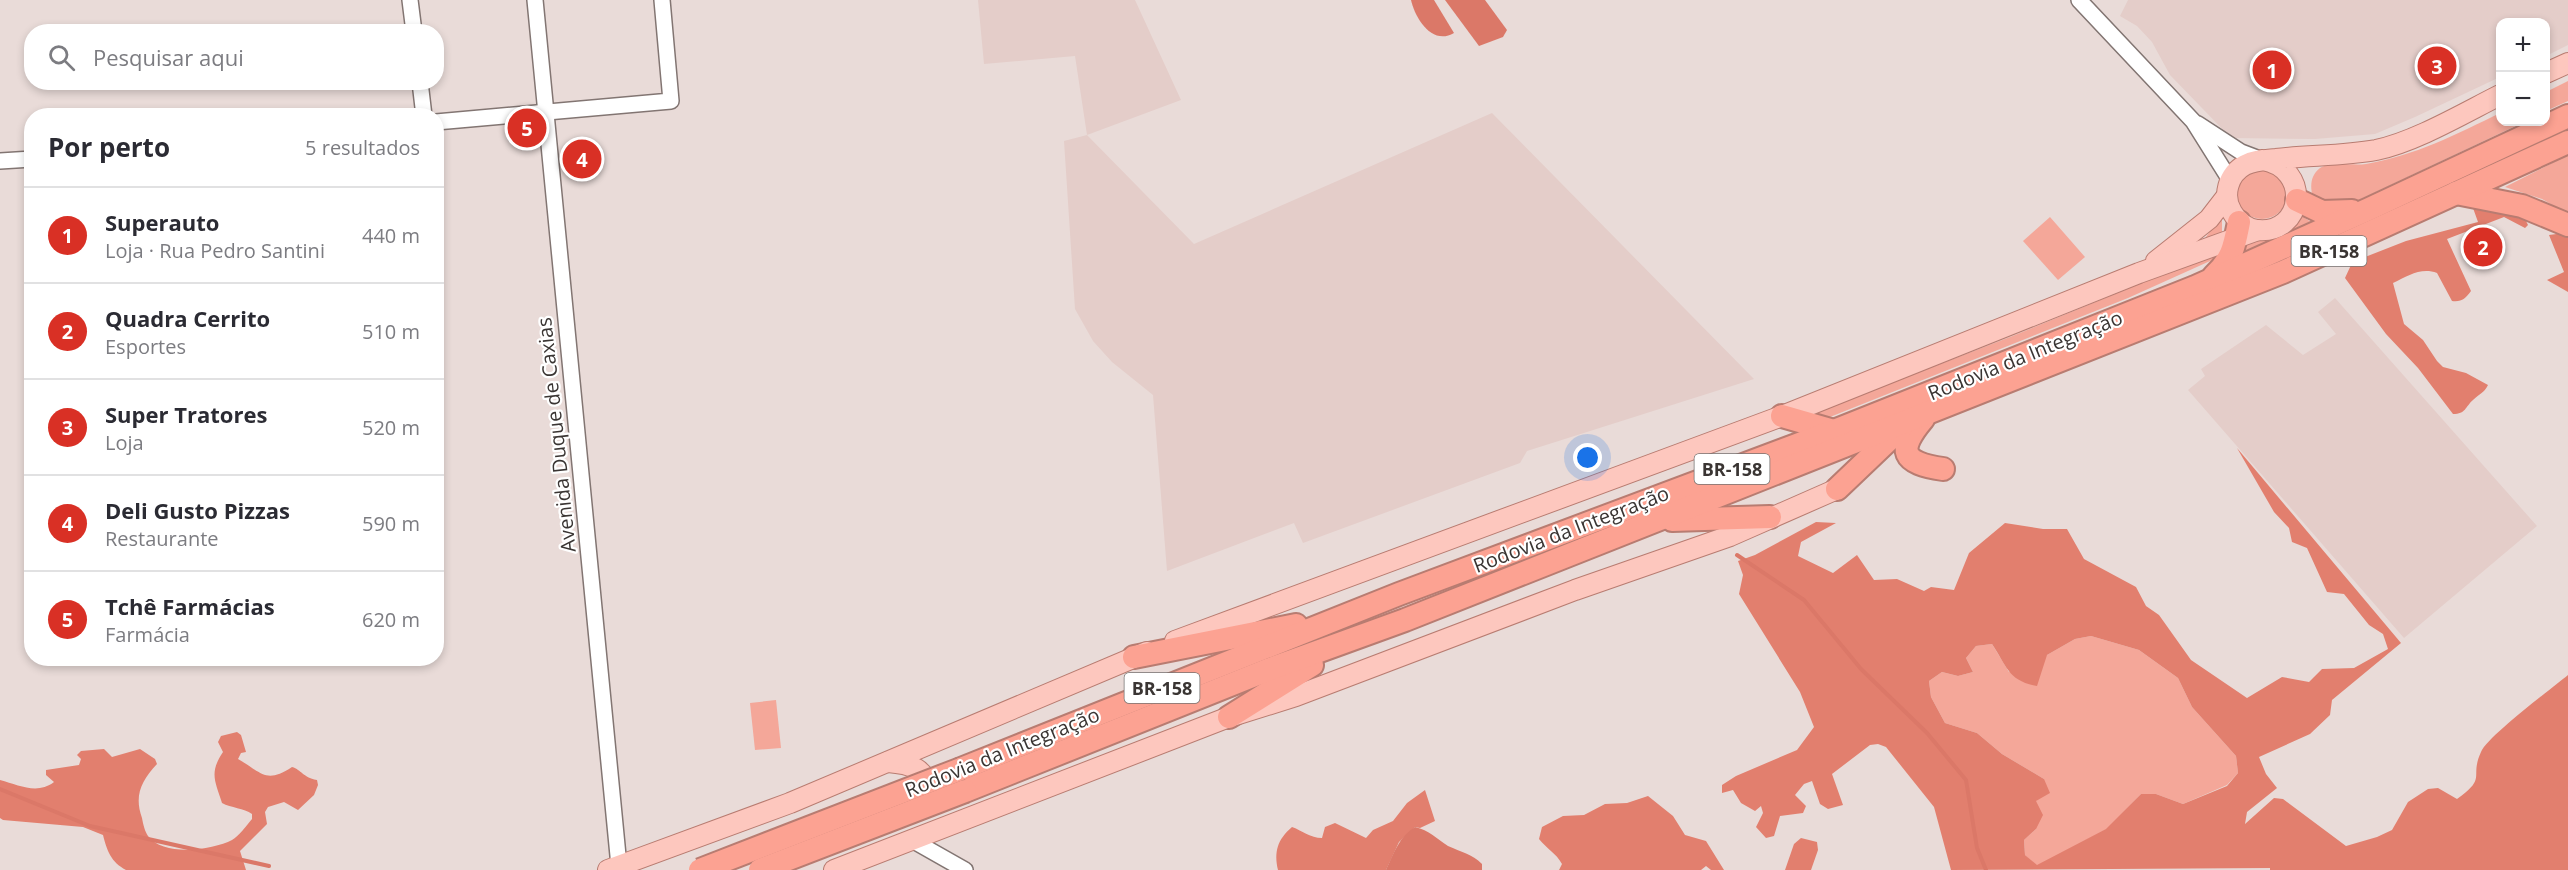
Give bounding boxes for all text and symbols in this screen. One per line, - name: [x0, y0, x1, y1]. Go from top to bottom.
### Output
- map controls: [2496, 18, 2550, 126]
- button: +: [2496, 18, 2550, 72]
- search box: [24, 24, 444, 90]
- icon: search: [45, 41, 78, 74]
- text: Pesquisar aqui: [93, 42, 244, 72]
- pin: 3: [2418, 44, 2456, 88]
- pin: 1: [2252, 48, 2292, 92]
- button: −: [2496, 72, 2550, 126]
- pin: 5: [508, 106, 546, 150]
- text: Por perto: [48, 129, 170, 165]
- text: 5 resultados: [305, 134, 420, 161]
- pin: 4: [562, 136, 602, 182]
- text: Superauto: [105, 207, 219, 237]
- text: 1: [62, 222, 73, 249]
- text: 440 m: [362, 222, 420, 249]
- pin: 2: [2464, 224, 2502, 270]
- road number: BR-158: [2292, 236, 2366, 266]
- text: Loja · Rua Pedro Santini: [105, 237, 325, 264]
- text: Quadra Cerrito: [105, 303, 270, 333]
- street label: Rodovia da Integração: [1924, 304, 2126, 406]
- street label: Avenida Duque de Caxias: [530, 316, 582, 554]
- text: 2: [62, 318, 73, 345]
- text: 510 m: [362, 318, 420, 345]
- text: Esportes: [105, 333, 186, 360]
- text: Super Tratores: [105, 399, 267, 429]
- text: 3: [62, 414, 73, 441]
- text: 520 m: [362, 414, 420, 441]
- text: Loja: [105, 429, 144, 456]
- your location: [1573, 443, 1602, 472]
- road number: BR-158: [1694, 454, 1770, 484]
- street label: Rodovia da Integração: [1469, 479, 1673, 579]
- text: Deli Gusto Pizzas: [105, 495, 290, 525]
- text: 4: [62, 510, 73, 537]
- text: 590 m: [362, 510, 420, 537]
- text: Restaurante: [105, 525, 219, 552]
- text: Tchê Farmácias: [105, 591, 275, 621]
- text: 5: [62, 606, 73, 633]
- text: 620 m: [362, 606, 420, 633]
- text: Farmácia: [105, 621, 190, 648]
- road number: BR-158: [1124, 673, 1200, 703]
- street label: Rodovia da Integração: [901, 701, 1103, 803]

